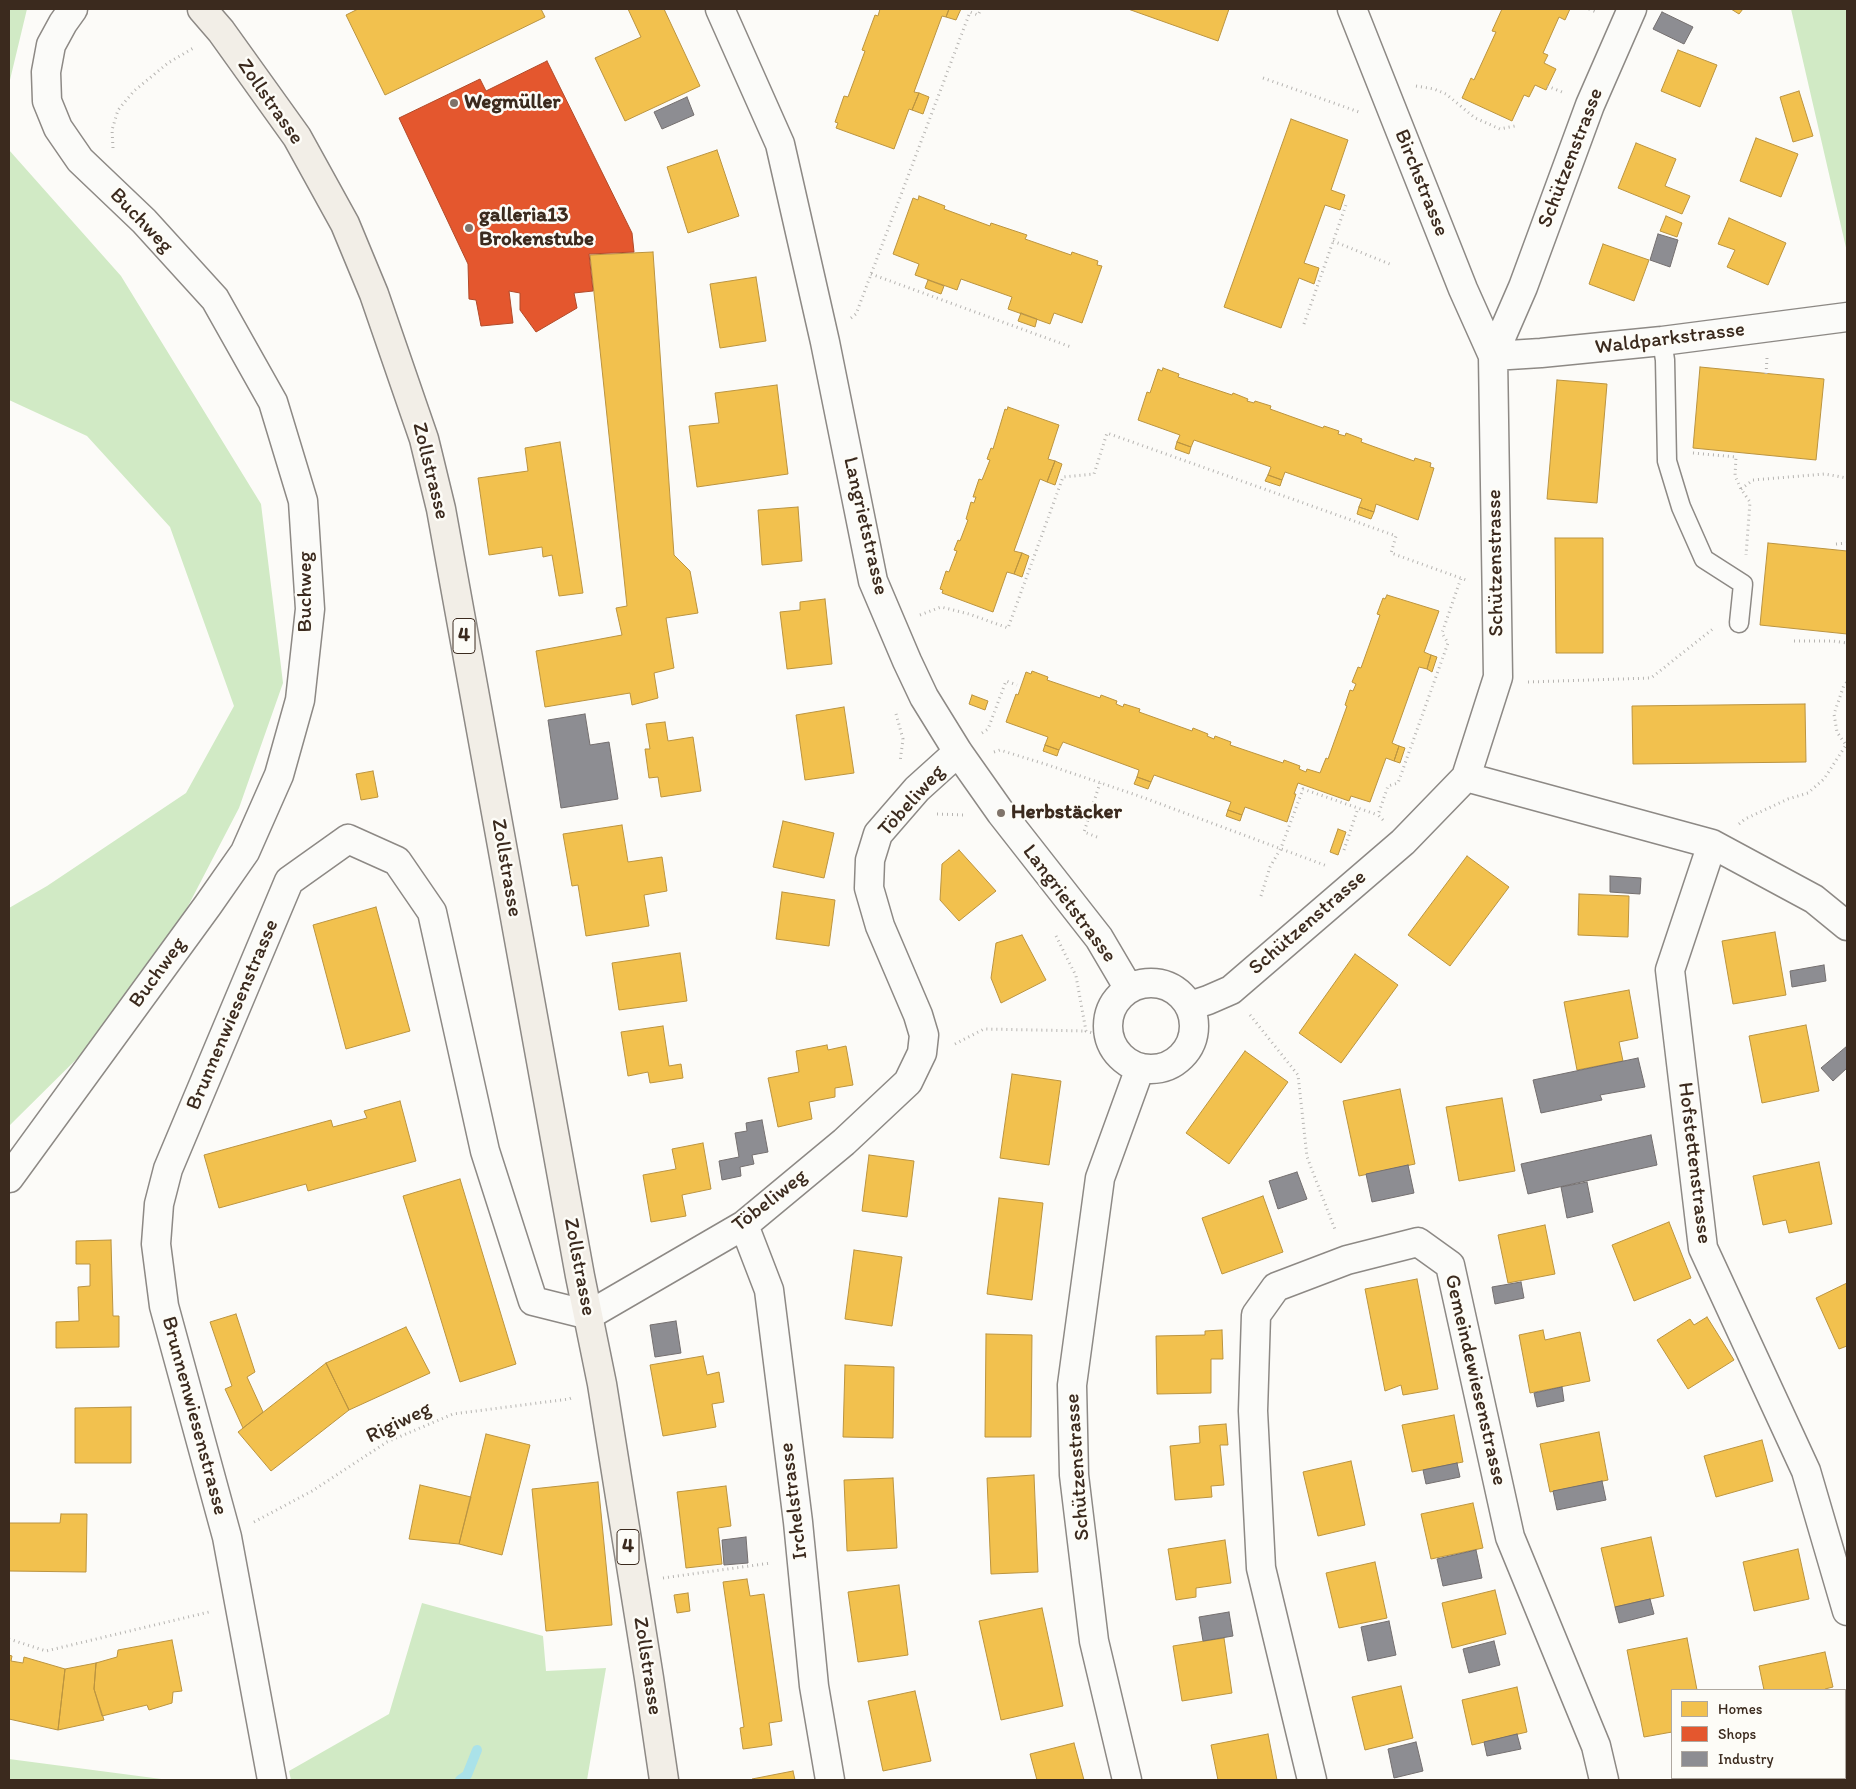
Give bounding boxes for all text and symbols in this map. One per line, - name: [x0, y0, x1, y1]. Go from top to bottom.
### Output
- street label: Zollstrasse: [231, 54, 309, 150]
- street label: Schützenstrasse: [1533, 85, 1609, 231]
- place label: Wegmüller: [464, 90, 560, 116]
- marker: Wegmüller: [448, 97, 460, 109]
- street label: Birchstrasse: [1388, 126, 1454, 240]
- street label: Buchweg: [104, 183, 178, 259]
- place label: galleria13 Brokenstube: [479, 203, 594, 253]
- marker: galleria13 Brokenstube: [463, 222, 475, 234]
- street label: Waldparkstrasse: [1594, 317, 1746, 361]
- street label: Zollstrasse: [406, 420, 454, 522]
- street label: Langrietstrasse: [837, 454, 893, 598]
- street label: Schützenstrasse: [1482, 489, 1510, 637]
- street label: Buchweg: [293, 552, 319, 632]
- road number: 4: [453, 618, 475, 654]
- street label: Töbeliweg: [873, 760, 951, 842]
- place label: Herbstäcker: [1011, 800, 1122, 826]
- marker: Herbstäcker: [995, 807, 1007, 819]
- street label: Zollstrasse: [485, 817, 527, 919]
- street label: Langrietstrasse: [1016, 840, 1122, 968]
- street label: Schützenstrasse: [1244, 865, 1372, 981]
- street label: Brunnenwiesenstrasse: [181, 916, 285, 1114]
- street label: Buchweg: [124, 933, 192, 1013]
- street label: Hofstettenstrasse: [1672, 1081, 1716, 1245]
- street label: Töbeliweg: [728, 1164, 812, 1238]
- street label: Zollstrasse: [557, 1216, 601, 1318]
- street label: Gemeindewiesenstrasse: [1438, 1272, 1512, 1488]
- street label: Brunnenwiesenstrasse: [155, 1314, 233, 1518]
- street label: Schützenstrasse: [1060, 1393, 1096, 1541]
- street label: Rigiweg: [362, 1396, 436, 1450]
- street label: Irchelstrasse: [774, 1441, 814, 1561]
- road number: 4: [617, 1530, 639, 1564]
- street label: Zollstrasse: [627, 1615, 667, 1717]
- legend: [1671, 1689, 1846, 1779]
- text: Homes: [1718, 1700, 1762, 1718]
- text: Shops: [1718, 1725, 1756, 1743]
- text: Industry: [1718, 1750, 1774, 1768]

